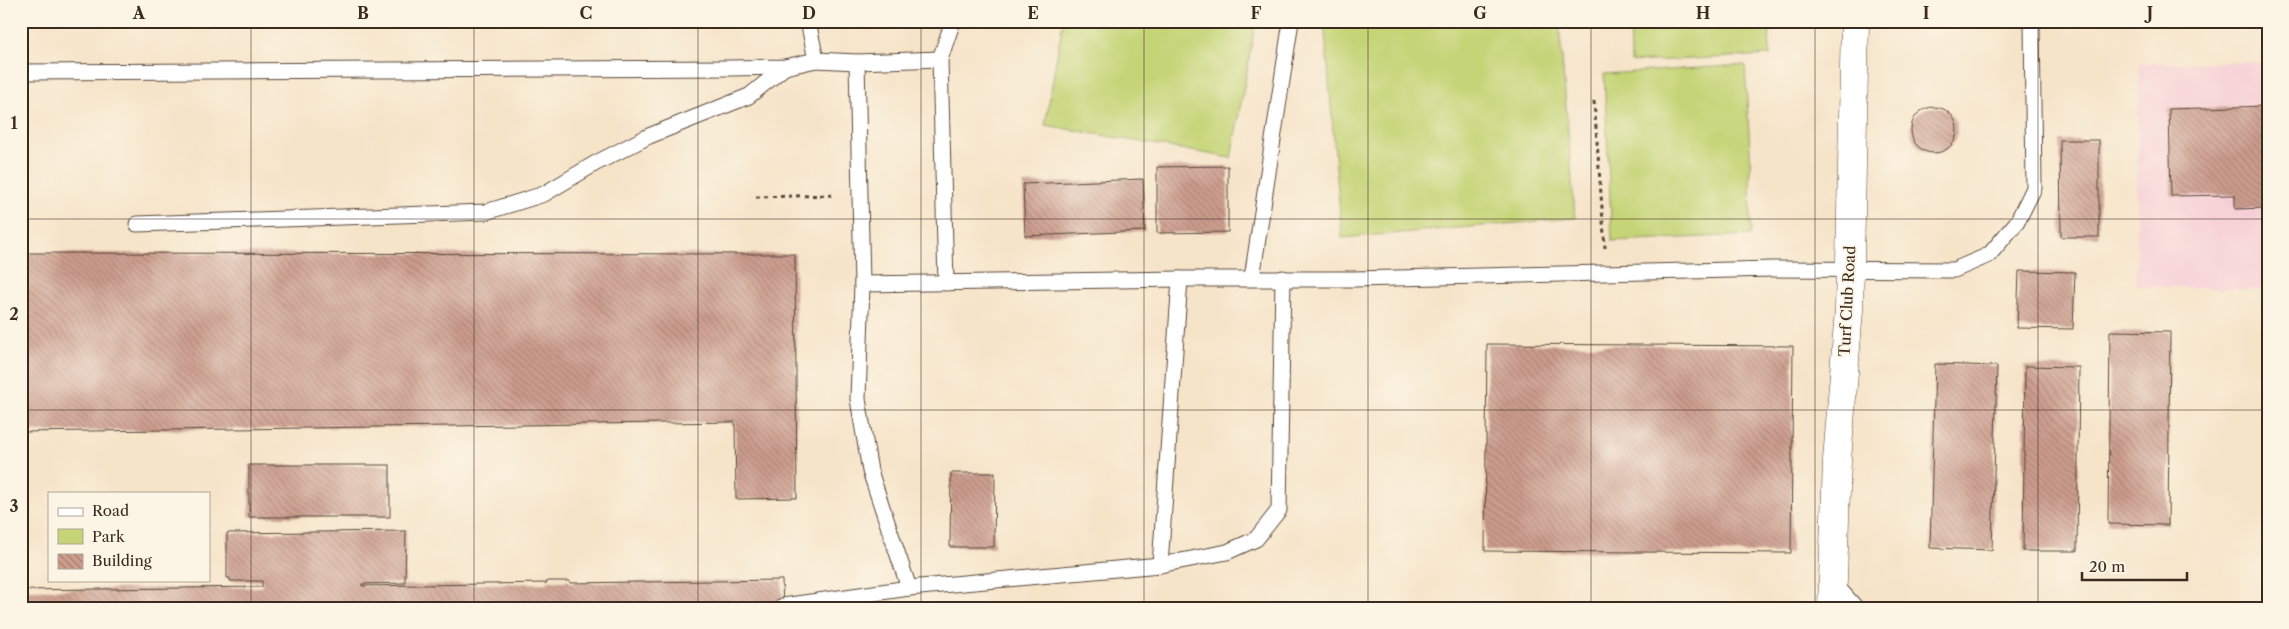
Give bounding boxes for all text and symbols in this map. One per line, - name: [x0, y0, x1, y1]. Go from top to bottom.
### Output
- text: A: [132, 3, 146, 23]
- text: B: [357, 3, 369, 23]
- text: C: [580, 3, 592, 23]
- text: D: [802, 3, 816, 23]
- text: E: [1027, 3, 1039, 23]
- text: F: [1251, 3, 1262, 23]
- text: G: [1473, 3, 1487, 23]
- text: H: [1696, 3, 1710, 23]
- text: I: [1923, 3, 1930, 23]
- text: J: [2144, 3, 2153, 23]
- text: 1: [10, 113, 18, 133]
- street label: Turf Club Road: [1835, 245, 1859, 357]
- text: 2: [9, 304, 19, 324]
- legend: [48, 492, 210, 582]
- text: 3: [9, 496, 19, 516]
- text: Road: [92, 501, 129, 520]
- text: Park: [92, 527, 126, 546]
- scale bar: [2082, 549, 2186, 581]
- text: Building: [92, 551, 152, 570]
- text: 20 m: [2089, 557, 2125, 576]

